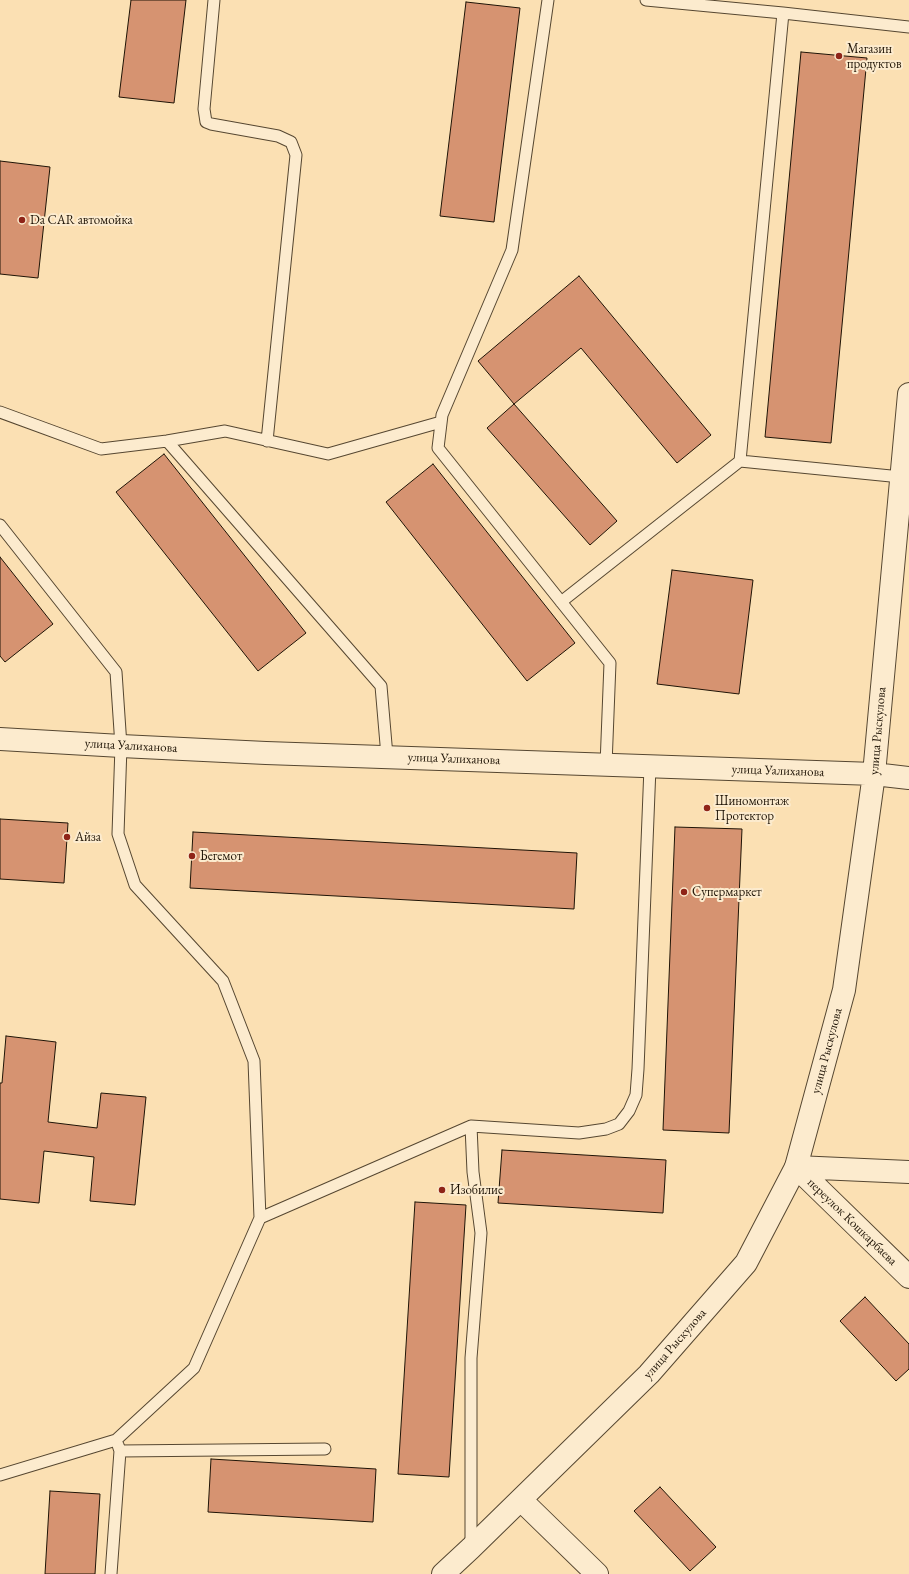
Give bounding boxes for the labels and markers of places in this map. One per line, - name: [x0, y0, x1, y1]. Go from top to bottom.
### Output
- place label: Магазин продуктов: [847, 41, 901, 72]
- marker: Магазин продуктов: [834, 51, 844, 61]
- place label: Da CAR автомойка: [30, 212, 133, 228]
- marker: Da CAR автомойка: [17, 215, 27, 225]
- place label: Шиномонтаж Протектор: [715, 793, 789, 824]
- marker: Шиномонтаж Протектор: [702, 803, 712, 813]
- place label: Айза: [75, 829, 101, 845]
- marker: Айза: [62, 832, 72, 842]
- place label: Бегемот: [200, 848, 242, 864]
- marker: Бегемот: [187, 851, 197, 861]
- place label: Супермаркет: [692, 884, 762, 900]
- marker: Супермаркет: [679, 887, 689, 897]
- place label: Изобилие: [450, 1182, 503, 1198]
- marker: Изобилие: [437, 1185, 447, 1195]

